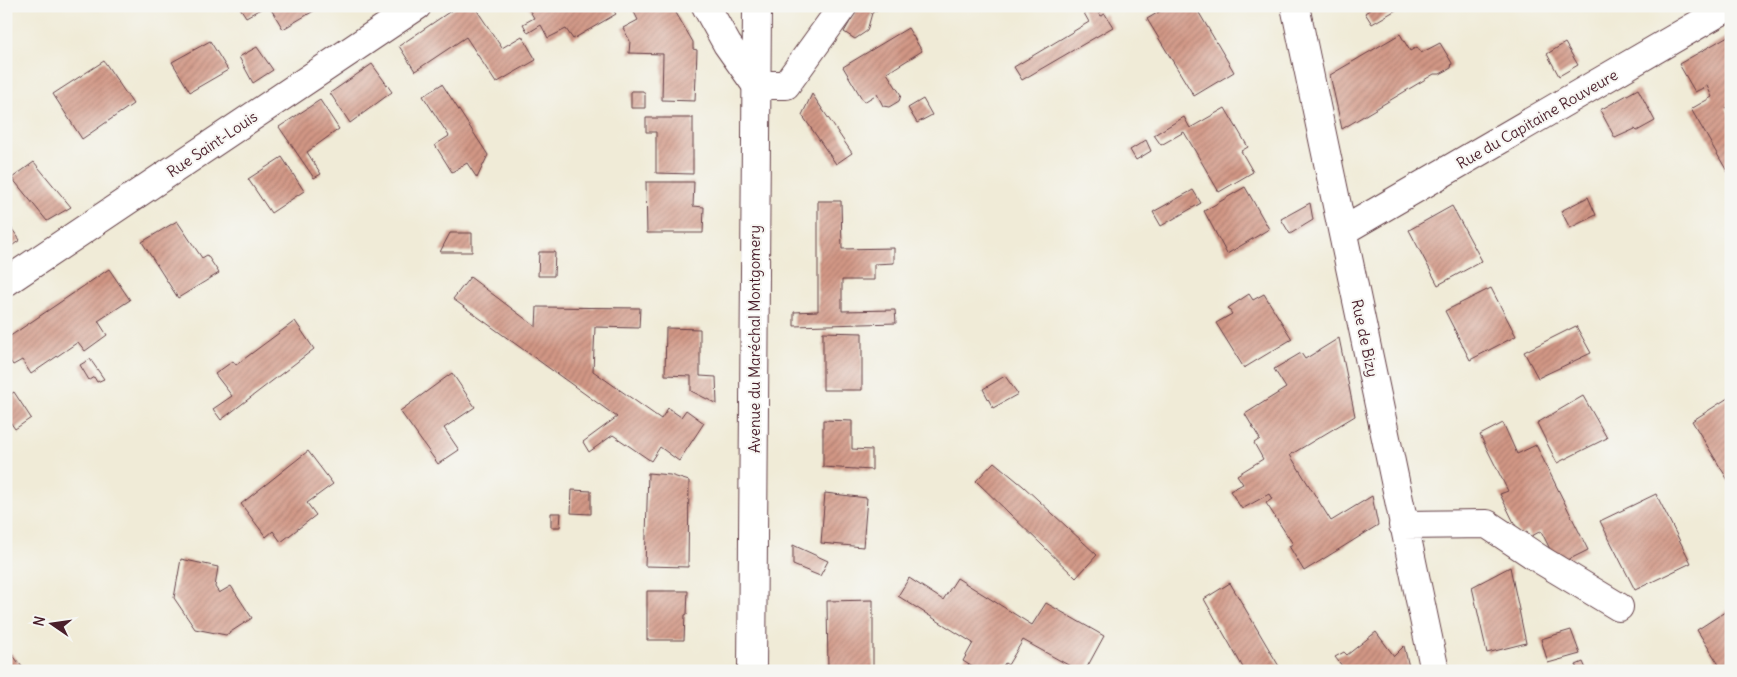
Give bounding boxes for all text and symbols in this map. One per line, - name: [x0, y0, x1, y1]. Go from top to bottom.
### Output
- street label: Rue du Capitaine Rouveure: [1453, 65, 1621, 173]
- street label: Rue Saint-Louis: [163, 107, 261, 181]
- street label: Avenue du Maréchal Montgomery: [745, 225, 764, 453]
- street label: Rue de Bizy: [1347, 297, 1383, 379]
- north arrow: [28, 600, 78, 650]
- text: N: [29, 614, 49, 628]

